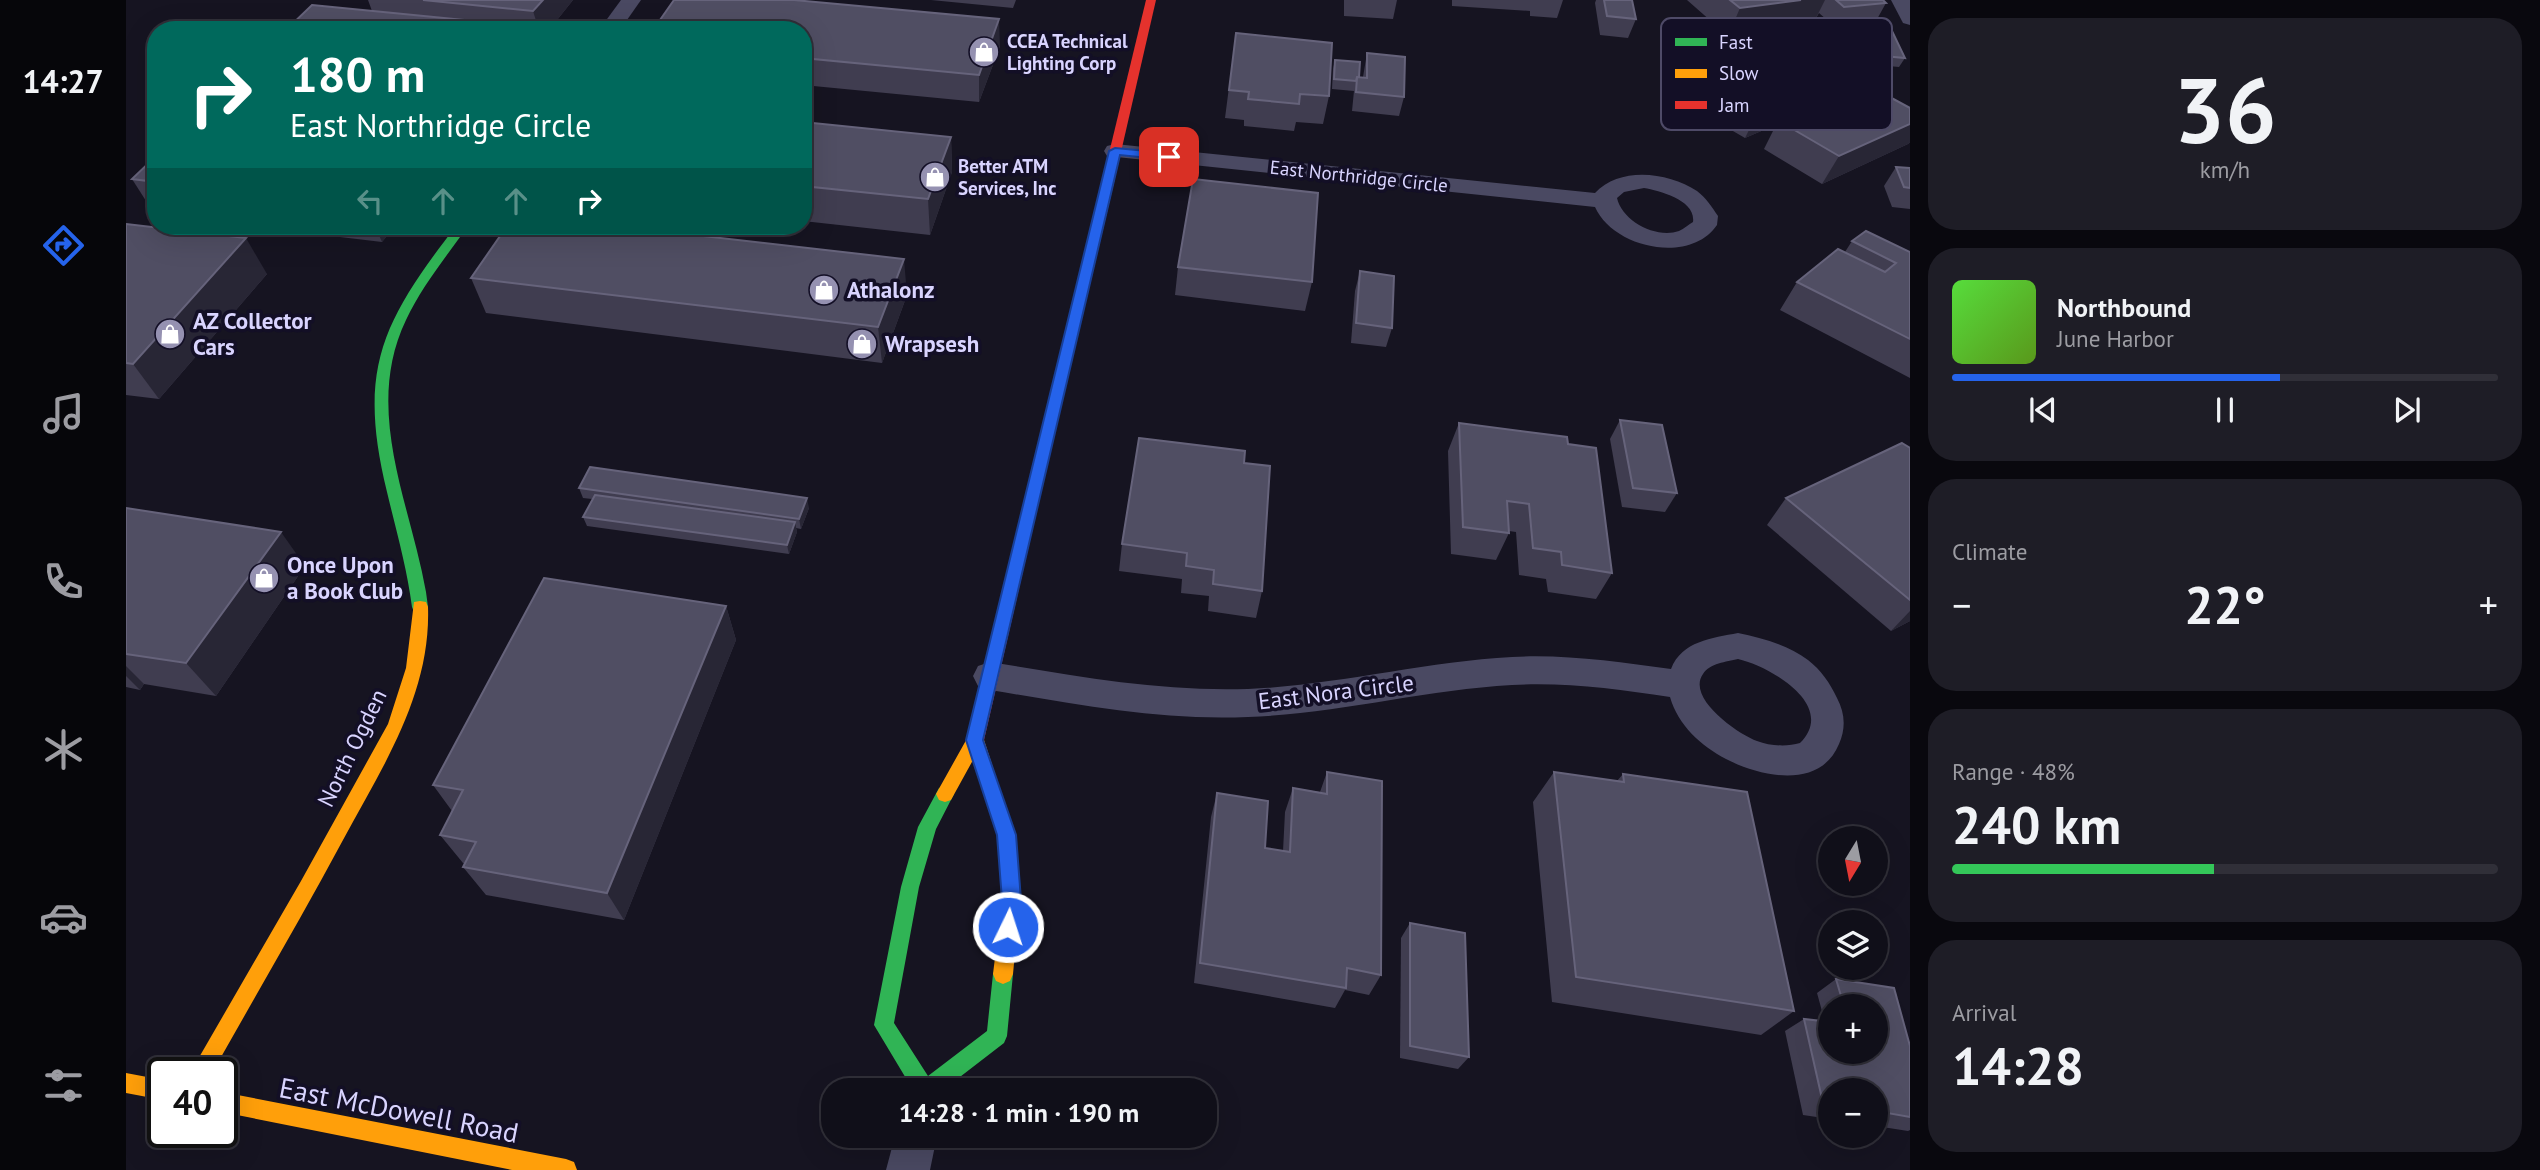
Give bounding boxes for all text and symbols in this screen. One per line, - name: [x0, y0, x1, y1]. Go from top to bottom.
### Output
- legend: [1661, 18, 1892, 130]
- place label: CCEA Technical Lighting Corp: [1007, 29, 1128, 75]
- text: Fast: [1719, 30, 1753, 54]
- shop icon: CCEA Technical Lighting Corp: [967, 35, 1001, 69]
- text: 180 m: [290, 42, 425, 106]
- icon: right: [175, 49, 266, 140]
- text: 36: [2173, 50, 2277, 168]
- text: 14:27: [22, 60, 104, 102]
- text: Slow: [1719, 61, 1759, 85]
- text: Jam: [1718, 93, 1749, 117]
- text: East Northridge Circle: [290, 104, 591, 146]
- pin: [1139, 127, 1199, 187]
- icon: arrive: [1150, 138, 1188, 176]
- place label: Better ATM Services, Inc: [958, 154, 1056, 200]
- street label: East Northridge Circle: [1269, 155, 1449, 197]
- text: km/h: [2200, 155, 2250, 184]
- shop icon: Better ATM Services, Inc: [918, 160, 952, 194]
- icon: left: [351, 182, 389, 220]
- icon: ahead: [424, 182, 462, 220]
- icon: ahead: [497, 182, 535, 220]
- icon: right: [570, 182, 608, 220]
- icon: directions: [39, 221, 88, 270]
- shop icon: Athalonz: [807, 273, 841, 307]
- place label: Athalonz: [847, 275, 934, 304]
- text: Northbound: [2057, 291, 2191, 324]
- place label: AZ Collector Cars: [193, 306, 313, 361]
- shop icon: AZ Collector Cars: [153, 317, 187, 351]
- text: June Harbor: [2057, 324, 2174, 353]
- shop icon: Wrapsesh: [845, 327, 879, 361]
- place label: Wrapsesh: [885, 329, 979, 358]
- icon: music: [39, 389, 88, 438]
- icon: previous: [2024, 391, 2062, 429]
- icon: pause: [2206, 391, 2244, 429]
- icon: next: [2388, 391, 2426, 429]
- text: Climate: [1952, 537, 2027, 566]
- place label: Once Upon a Book Club: [287, 550, 403, 605]
- icon: phone: [39, 557, 88, 606]
- shop icon: Once Upon a Book Club: [247, 561, 281, 595]
- text: 22°: [2184, 571, 2266, 638]
- text: −: [1952, 580, 1971, 629]
- text: +: [2479, 580, 2498, 629]
- street label: East Nora Circle: [1257, 668, 1415, 715]
- street label: North Ogden: [311, 684, 393, 811]
- icon: climate: [39, 725, 88, 774]
- text: Range · 48%: [1952, 757, 2075, 786]
- text: 240 km: [1952, 791, 2121, 858]
- north arrow: [1818, 826, 1888, 896]
- map controls: [1818, 826, 1888, 1148]
- position arrow: [971, 890, 1045, 964]
- icon: car: [39, 893, 88, 942]
- button: layers: [1818, 910, 1888, 980]
- button: +: [1818, 994, 1888, 1064]
- text: Arrival: [1952, 998, 2016, 1027]
- text: 14:28: [1952, 1032, 2084, 1099]
- speed limit sign: 40: [147, 1057, 238, 1148]
- icon: filters: [39, 1061, 88, 1110]
- street label: East McDowell Road: [276, 1068, 522, 1151]
- button: −: [1818, 1078, 1888, 1148]
- text: 14:28 · 1 min · 190 m: [899, 1096, 1139, 1129]

